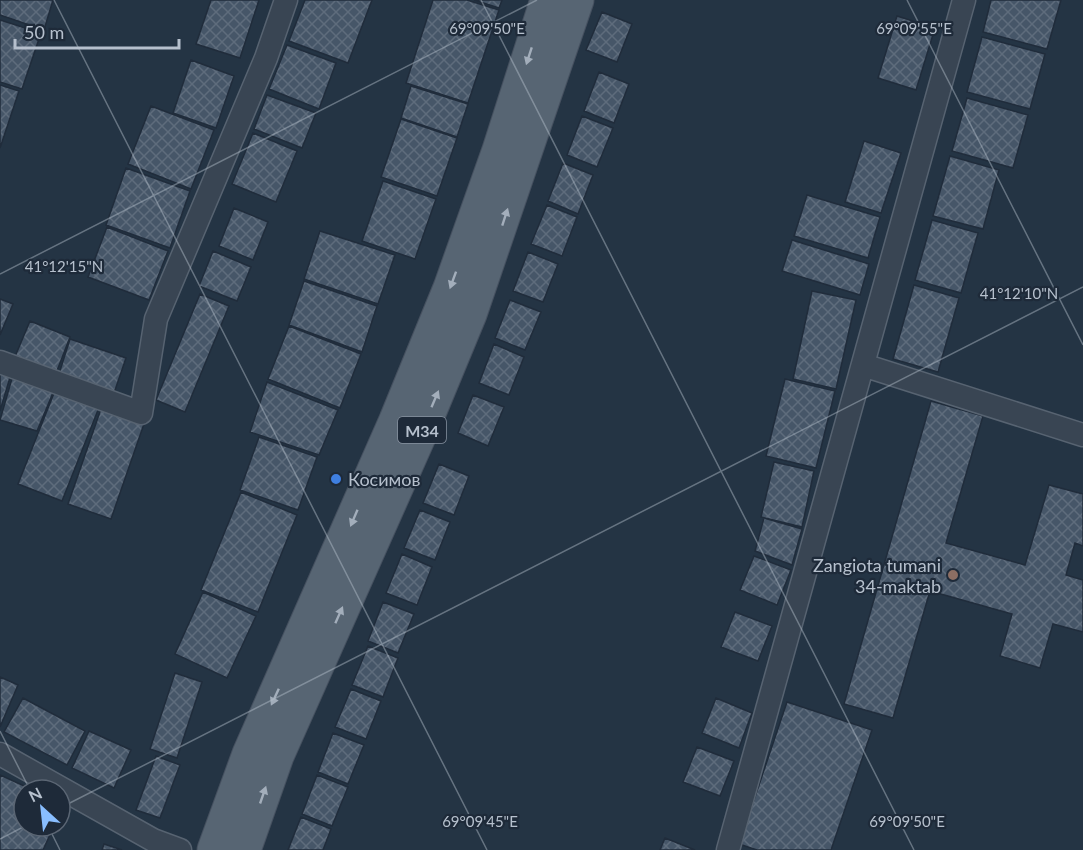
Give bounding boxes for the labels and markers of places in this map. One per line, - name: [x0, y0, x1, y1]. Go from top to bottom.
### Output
- place label: Косимов: [348, 468, 420, 490]
- marker: Косимов: [329, 472, 343, 486]
- place label: Zangiota tumani 34-maktab: [813, 554, 941, 597]
- marker: Zangiota tumani 34-maktab: [946, 568, 960, 582]

